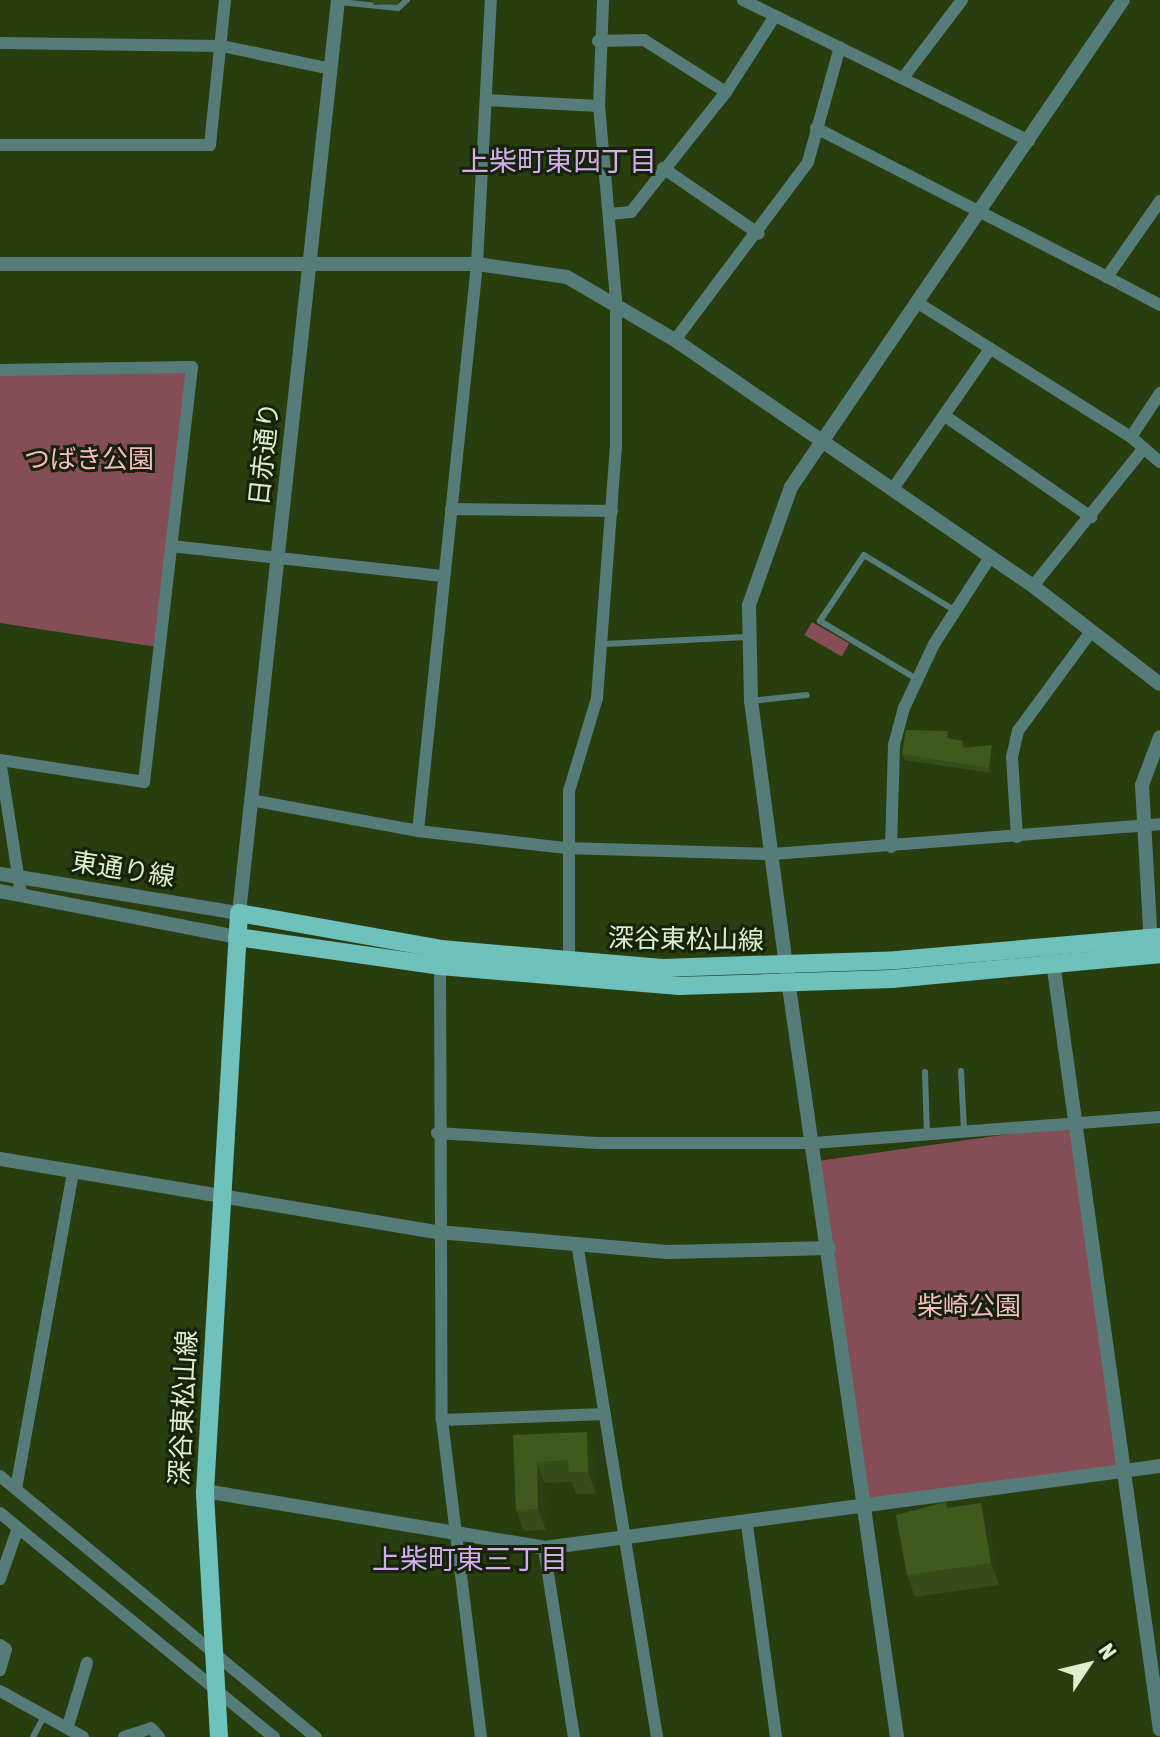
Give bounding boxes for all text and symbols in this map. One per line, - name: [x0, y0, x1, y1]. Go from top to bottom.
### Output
- district label: 上柴町東四丁目: [461, 144, 657, 178]
- street label: 日赤通り: [244, 401, 286, 507]
- park label: つばき公園: [24, 444, 154, 476]
- street label: 東通り線: [69, 846, 177, 894]
- street label: 深谷東松山線: [608, 923, 764, 957]
- park label: 柴崎公園: [917, 1291, 1021, 1323]
- street label: 深谷東松山線: [164, 1329, 204, 1487]
- district label: 上柴町東三丁目: [372, 1542, 568, 1576]
- north arrow: [1048, 1625, 1128, 1705]
- text: N: [1093, 1638, 1122, 1664]

